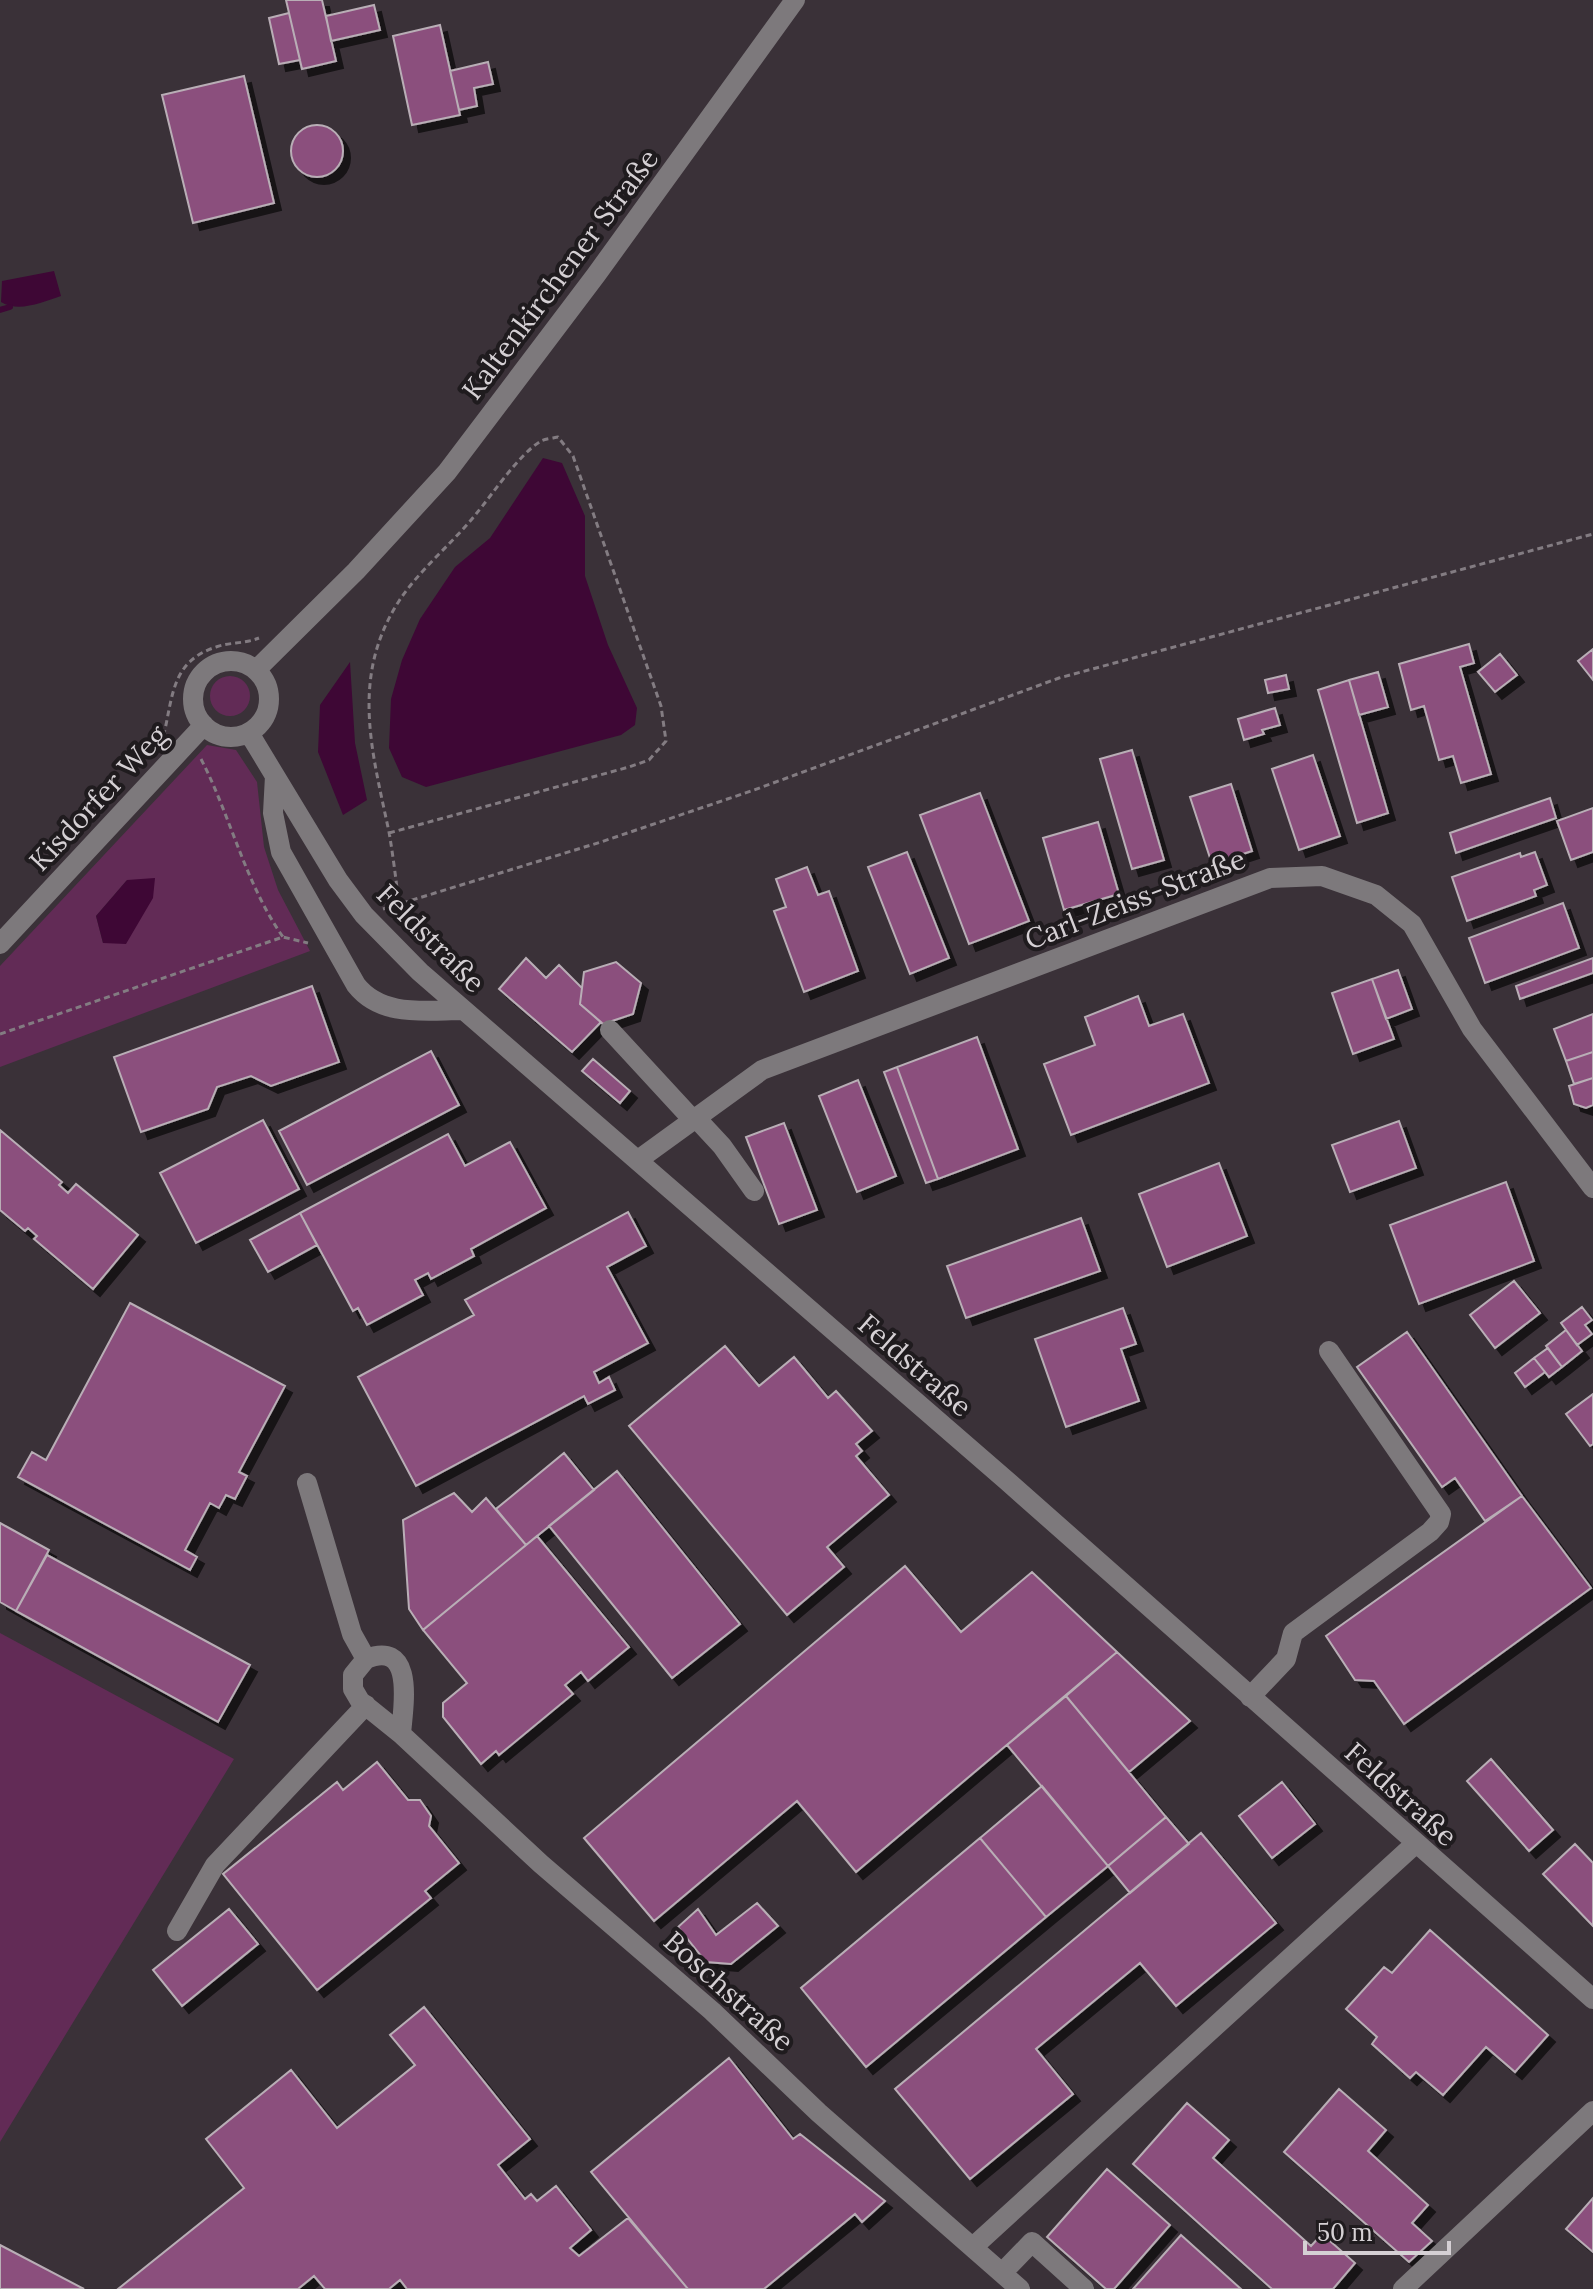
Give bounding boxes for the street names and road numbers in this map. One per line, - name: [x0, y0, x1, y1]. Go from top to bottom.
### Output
- street label: Kaltenkirchener Straße: [454, 141, 666, 407]
- street label: Kisdorfer Weg: [21, 717, 175, 879]
- street label: Carl-Zeiss-Straße: [1020, 840, 1250, 958]
- street label: Feldstraße: [369, 876, 493, 1000]
- street label: Feldstraße: [851, 1306, 979, 1424]
- street label: Feldstraße: [1337, 1734, 1465, 1854]
- street label: Boschstraße: [656, 1923, 802, 2059]

